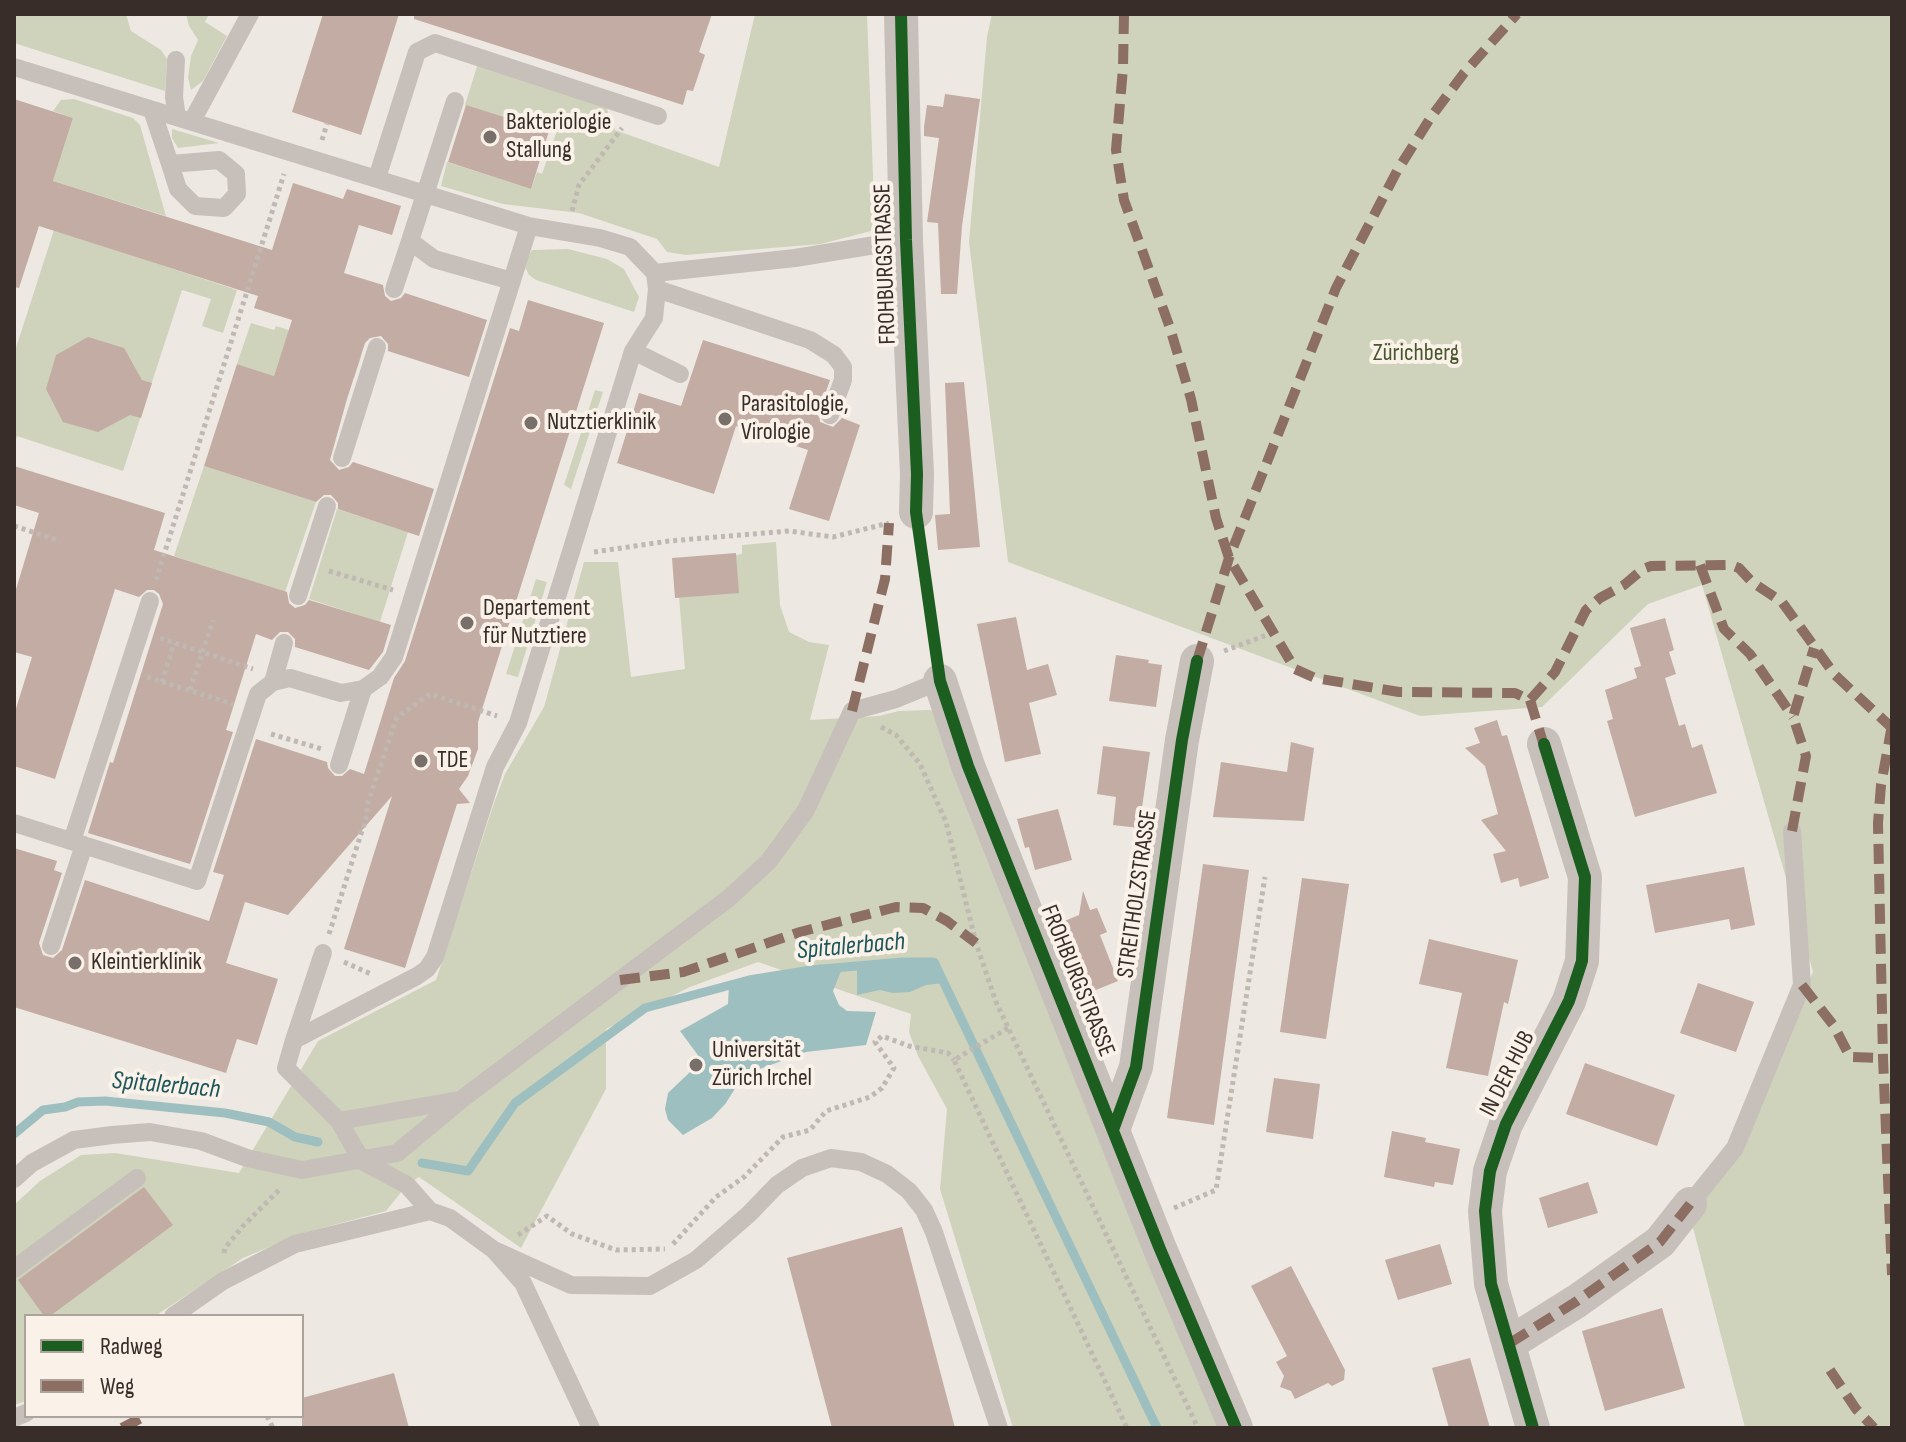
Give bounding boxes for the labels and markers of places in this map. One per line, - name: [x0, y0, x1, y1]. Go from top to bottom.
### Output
- place label: Bakteriologie Stallung: [506, 109, 611, 165]
- marker: Bakteriologie Stallung: [481, 128, 499, 146]
- place label: Parasitologie, Virologie: [741, 391, 849, 447]
- place label: Nutztierklinik: [547, 409, 656, 437]
- marker: Parasitologie, Virologie: [716, 410, 734, 428]
- marker: Nutztierklinik: [522, 414, 540, 432]
- place label: Departement für Nutztiere: [483, 595, 590, 651]
- marker: Departement für Nutztiere: [458, 614, 476, 632]
- place label: TDE: [437, 747, 468, 775]
- marker: TDE: [412, 752, 430, 770]
- place label: Kleintierklinik: [91, 949, 202, 977]
- marker: Kleintierklinik: [66, 954, 84, 972]
- place label: Universität Zürich Irchel: [712, 1037, 812, 1093]
- marker: Universität Zürich Irchel: [687, 1056, 705, 1074]

